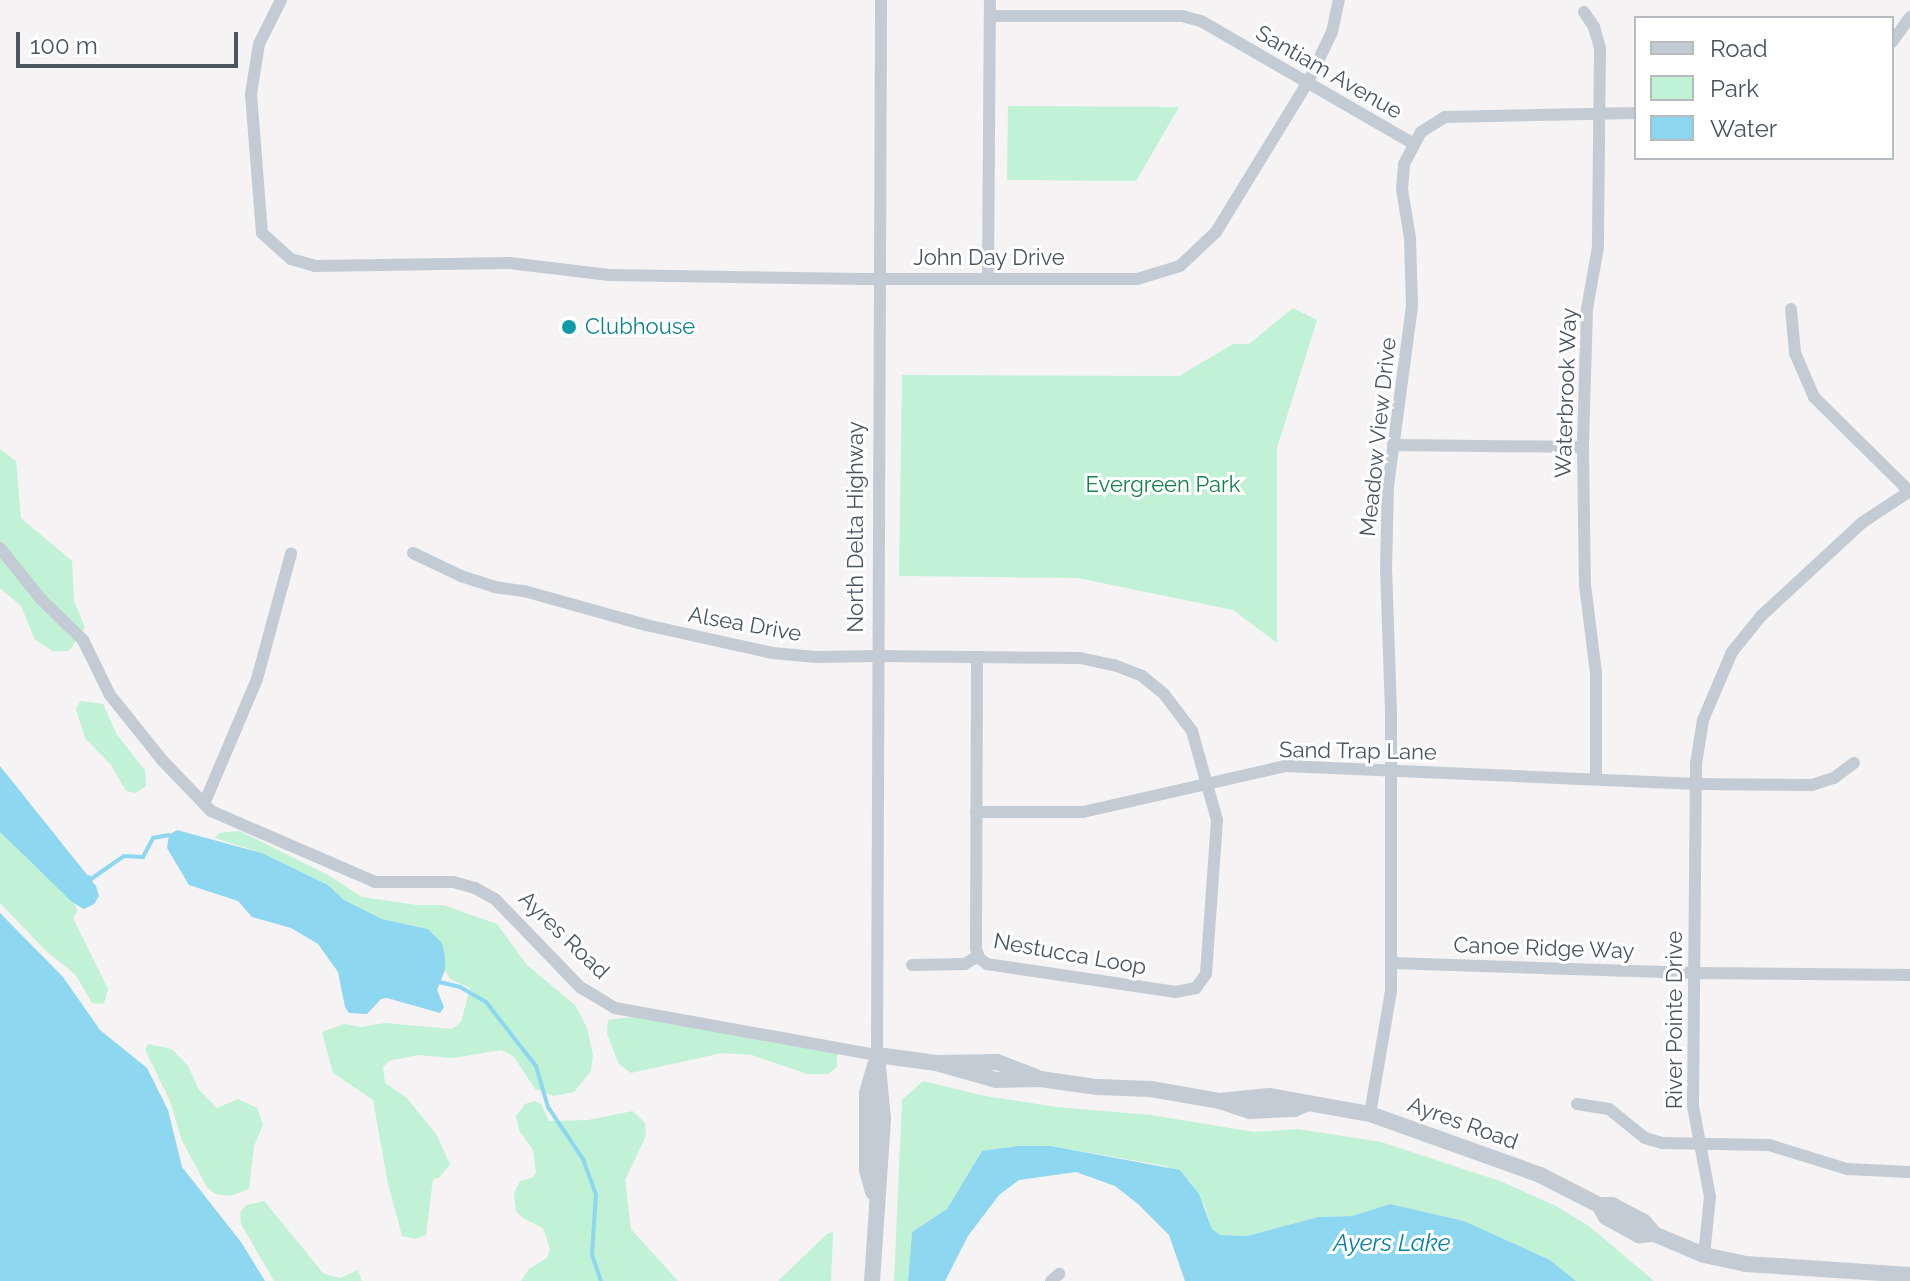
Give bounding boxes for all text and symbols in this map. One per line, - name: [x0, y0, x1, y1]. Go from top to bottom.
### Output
- scale bar: [20, 16, 242, 66]
- legend: [1634, 16, 1894, 160]
- street label: Santiam Avenue: [1251, 19, 1407, 125]
- text: 100 m: [30, 31, 98, 60]
- text: Road: [1710, 34, 1768, 63]
- text: Park: [1710, 74, 1759, 103]
- text: Water: [1710, 114, 1777, 143]
- street label: John Day Drive: [913, 245, 1065, 271]
- street label: Waterbrook Way: [1550, 307, 1582, 479]
- place label: Clubhouse: [585, 314, 695, 340]
- marker: Clubhouse: [560, 318, 578, 336]
- street label: Meadow View Drive: [1354, 335, 1402, 539]
- street label: North Delta Highway: [843, 421, 869, 633]
- park label: Evergreen Park: [1086, 472, 1240, 498]
- street label: Alsea Drive: [686, 601, 804, 647]
- street label: Sand Trap Lane: [1279, 736, 1437, 766]
- street label: Ayres Road: [513, 885, 615, 985]
- street label: Nestucca Loop: [992, 928, 1148, 980]
- street label: River Pointe Drive: [1662, 931, 1688, 1109]
- street label: Canoe Ridge Way: [1453, 932, 1635, 964]
- street label: Ayres Road: [1404, 1091, 1522, 1155]
- water label: Ayers Lake: [1333, 1229, 1451, 1257]

